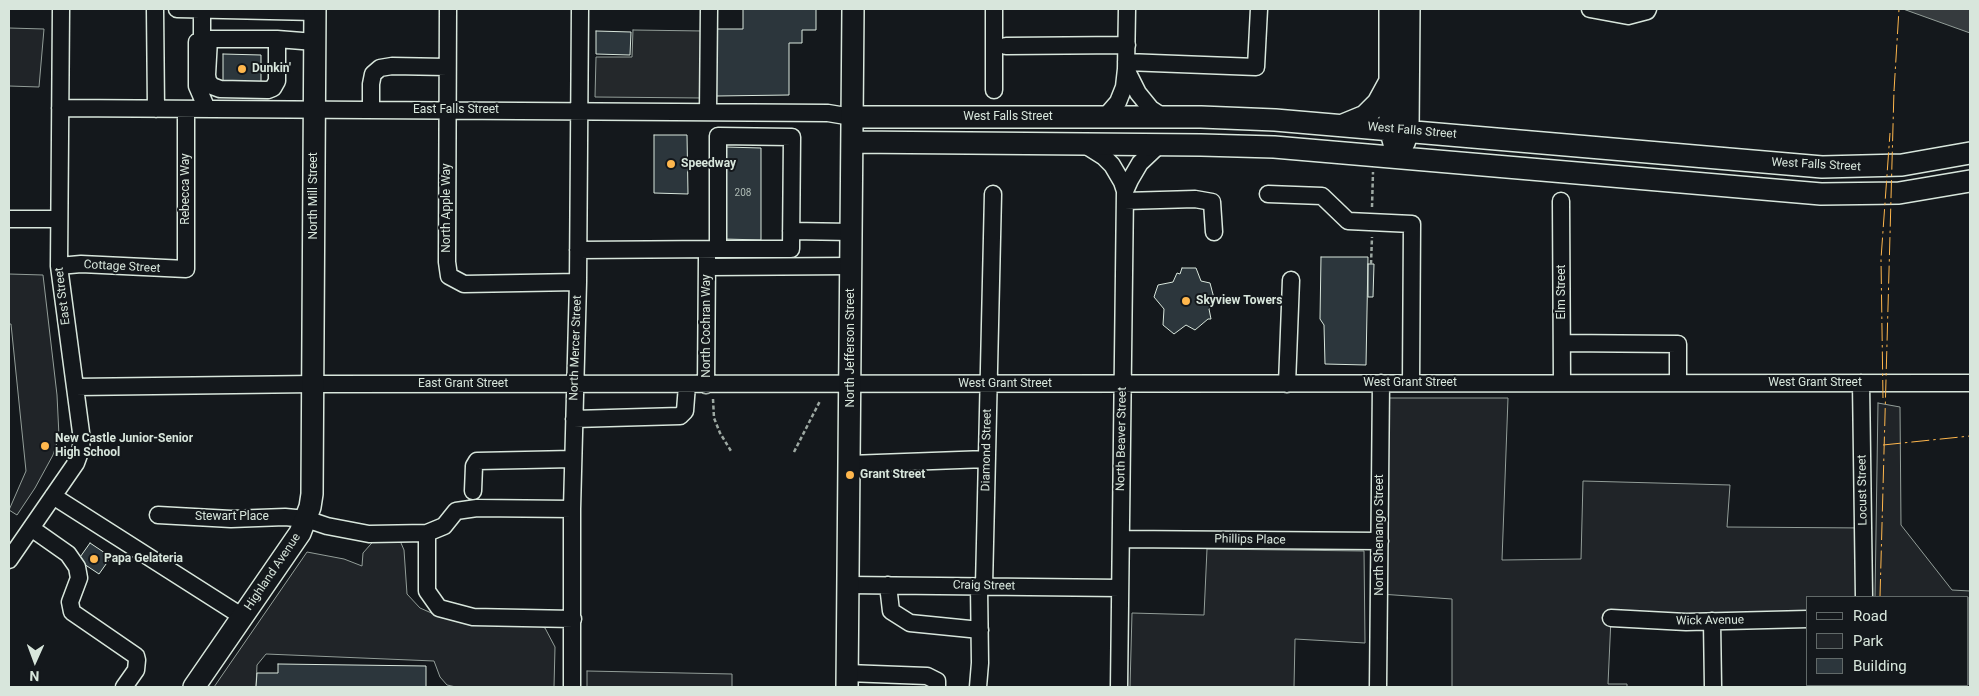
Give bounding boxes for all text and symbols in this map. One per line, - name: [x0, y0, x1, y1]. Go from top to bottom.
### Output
- place label: Dunkin': [252, 62, 291, 76]
- marker: Dunkin': [236, 63, 248, 75]
- street label: East Falls Street: [413, 103, 499, 117]
- street label: West Falls Street: [963, 110, 1053, 124]
- street label: West Falls Street: [1367, 120, 1457, 142]
- street label: North Mill Street: [307, 152, 321, 240]
- street label: Rebecca Way: [179, 153, 193, 225]
- street label: West Falls Street: [1771, 155, 1861, 175]
- place label: Speedway: [681, 157, 736, 171]
- marker: Speedway: [665, 158, 677, 170]
- street label: North Apple Way: [440, 163, 454, 253]
- house number: 208: [735, 187, 751, 199]
- street label: Cottage Street: [83, 258, 161, 276]
- street label: Elm Street: [1555, 265, 1569, 319]
- street label: East Street: [52, 266, 74, 326]
- street label: North Cochran Way: [700, 274, 714, 378]
- street label: North Jefferson Street: [844, 288, 858, 408]
- place label: Skyview Towers: [1196, 294, 1282, 308]
- street label: North Mercer Street: [567, 295, 585, 401]
- marker: Skyview Towers: [1180, 295, 1192, 307]
- street label: West Grant Street: [1363, 376, 1457, 390]
- street label: West Grant Street: [1768, 376, 1862, 390]
- street label: East Grant Street: [418, 377, 508, 391]
- street label: West Grant Street: [958, 377, 1052, 391]
- street label: North Beaver Street: [1114, 387, 1130, 491]
- street label: Diamond Street: [979, 409, 995, 491]
- place label: New Castle Junior-Senior High School: [55, 432, 193, 460]
- marker: New Castle Junior-Senior High School: [39, 440, 51, 452]
- street label: Locust Street: [1855, 454, 1871, 526]
- place label: Grant Street: [860, 468, 925, 482]
- marker: Grant Street: [844, 469, 856, 481]
- street label: North Shenango Street: [1373, 474, 1387, 596]
- street label: Stewart Place: [195, 510, 269, 524]
- street label: Highland Avenue: [242, 531, 304, 613]
- street label: Phillips Place: [1214, 532, 1286, 548]
- place label: Papa Gelateria: [104, 552, 183, 566]
- marker: Papa Gelateria: [88, 553, 100, 565]
- street label: Craig Street: [953, 578, 1015, 594]
- legend: [1806, 596, 1969, 686]
- text: Road: [1853, 607, 1887, 625]
- street label: Wick Avenue: [1676, 613, 1744, 629]
- text: Park: [1853, 632, 1883, 650]
- north arrow: [10, 636, 60, 686]
- text: Building: [1853, 657, 1907, 675]
- text: N: [29, 668, 40, 684]

